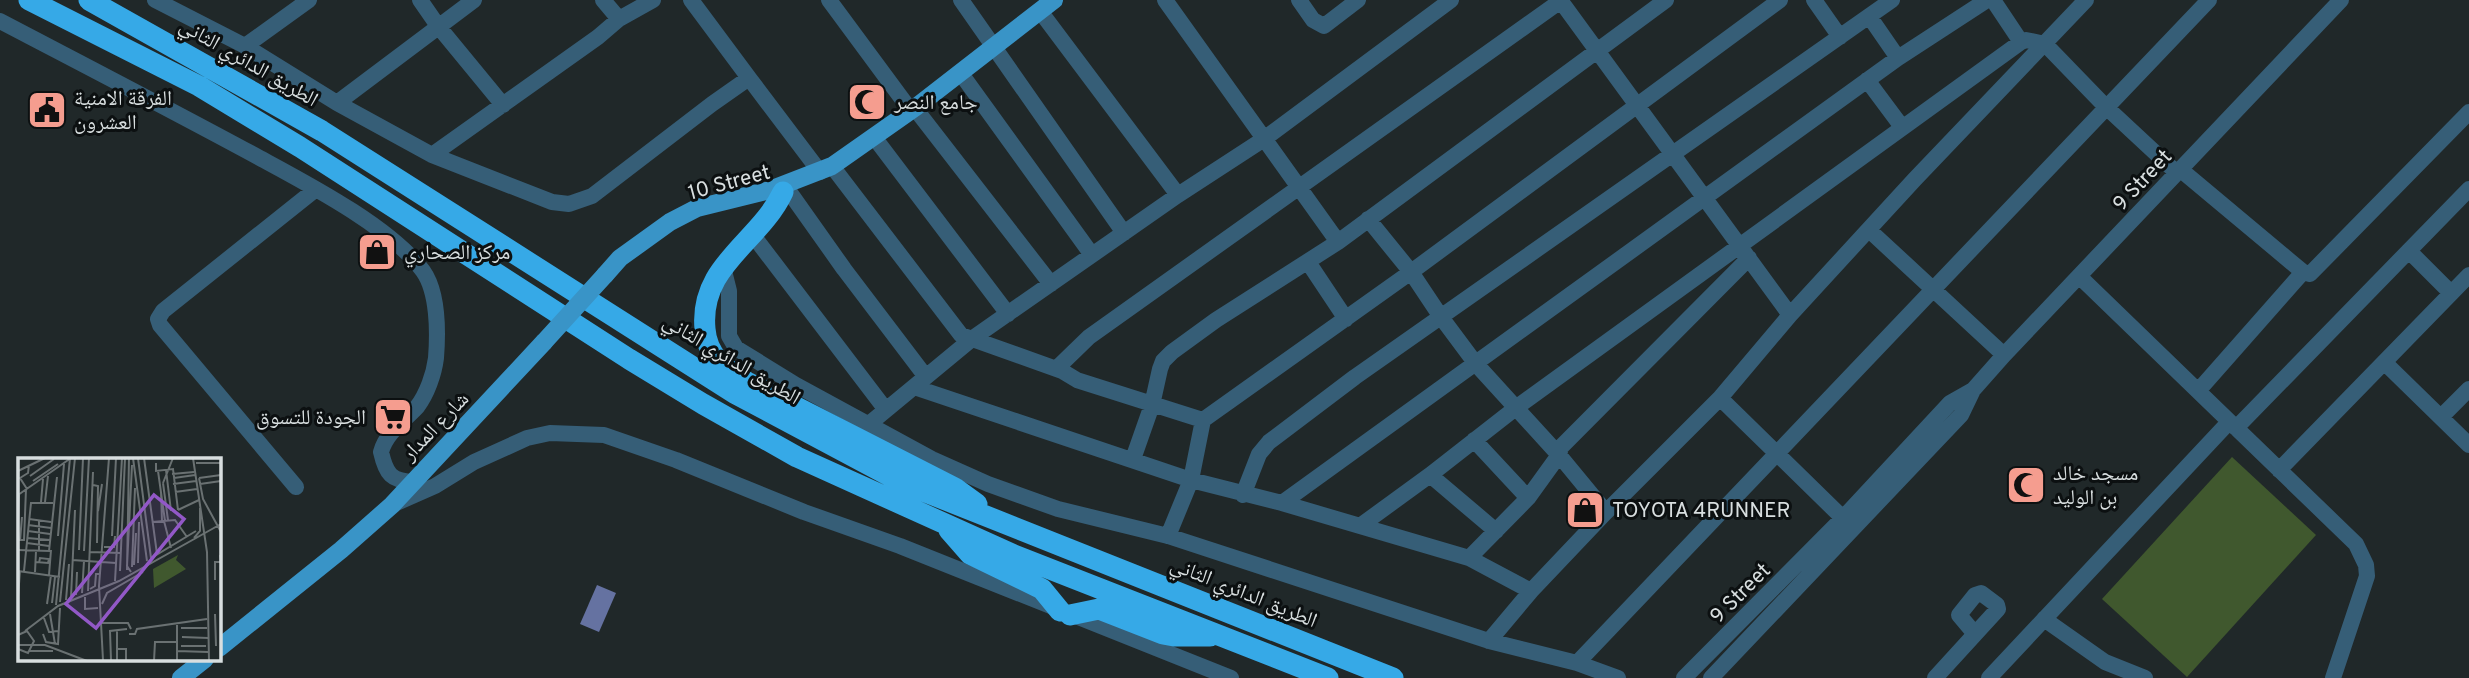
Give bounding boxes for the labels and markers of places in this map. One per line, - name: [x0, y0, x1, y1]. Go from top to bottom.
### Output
- mosque icon: جامع النصر: [846, 81, 888, 123]
- place label: الفرقة الامنية العشرون: [74, 86, 172, 137]
- public building icon: الفرقة الامنية العشرون: [26, 89, 68, 131]
- place label: جامع النصر: [893, 90, 978, 117]
- shop icon: مركز الصحاري: [356, 231, 398, 273]
- place label: مركز الصحاري: [404, 240, 510, 268]
- supermarket icon: الجودة للتسوق: [372, 396, 414, 438]
- place label: الجودة للتسوق: [256, 405, 366, 432]
- place label: مسجد خالد بن الوليد: [2053, 461, 2138, 512]
- mosque icon: مسجد خالد بن الوليد: [2005, 464, 2047, 506]
- shop icon: TOYOTA 4RUNNER: [1564, 489, 1606, 531]
- place label: TOYOTA 4RUNNER: [1612, 498, 1790, 525]

